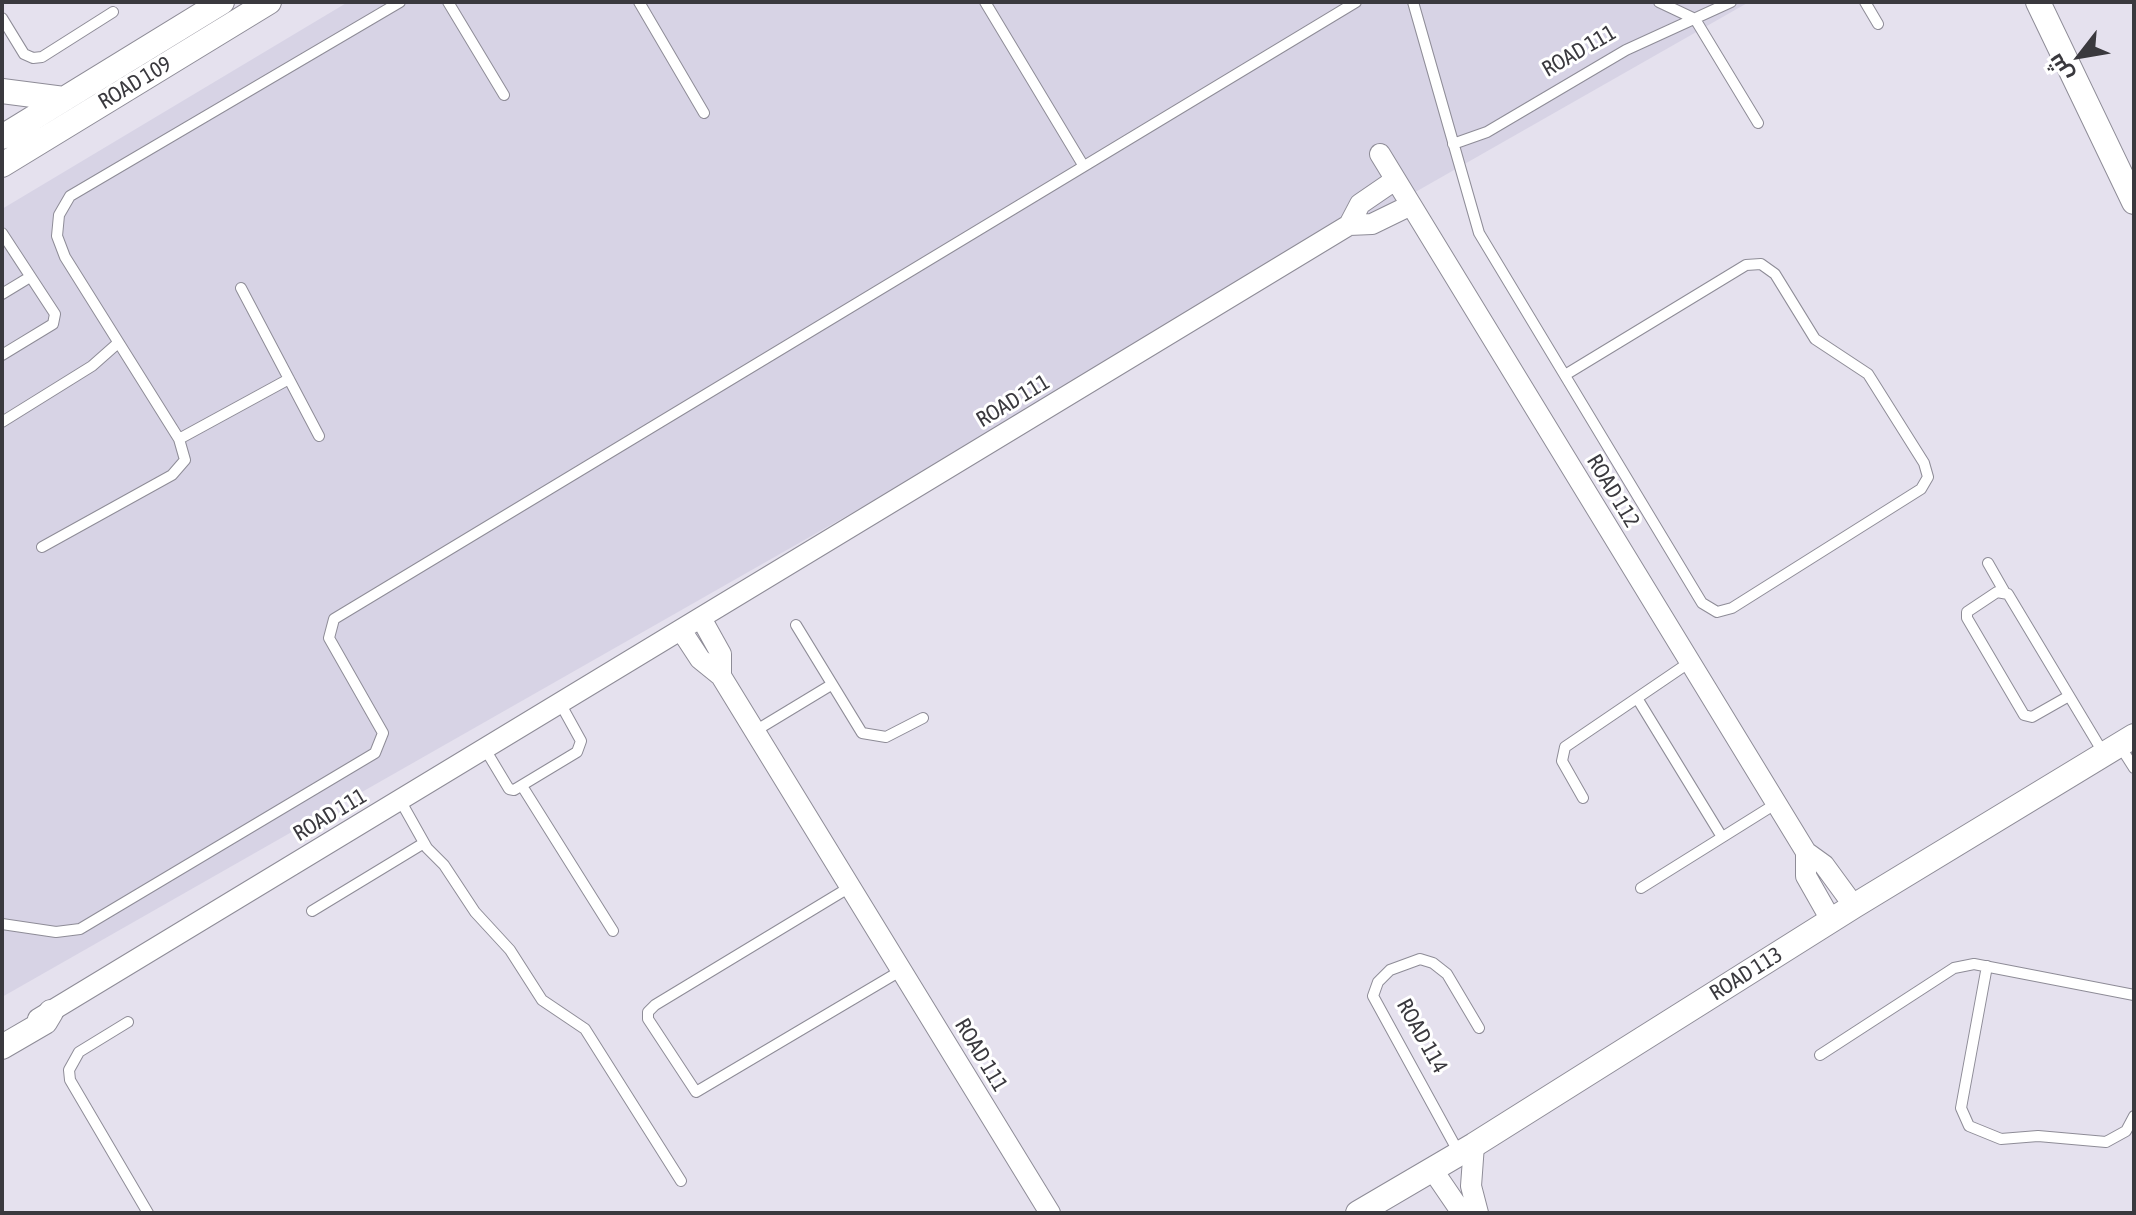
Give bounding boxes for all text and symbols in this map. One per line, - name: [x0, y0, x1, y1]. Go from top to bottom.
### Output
- north arrow: [2040, 16, 2120, 96]
- street label: ROAD 111: [1537, 19, 1621, 83]
- text: ش: [2041, 50, 2078, 87]
- street label: ROAD 109: [94, 51, 176, 115]
- street label: ROAD 111: [972, 369, 1054, 433]
- street label: ROAD 112: [1581, 450, 1645, 532]
- street label: ROAD 111: [289, 783, 371, 847]
- street label: ROAD 113: [1705, 941, 1787, 1007]
- street label: ROAD 114: [1391, 994, 1453, 1078]
- street label: ROAD 111: [949, 1014, 1013, 1096]

